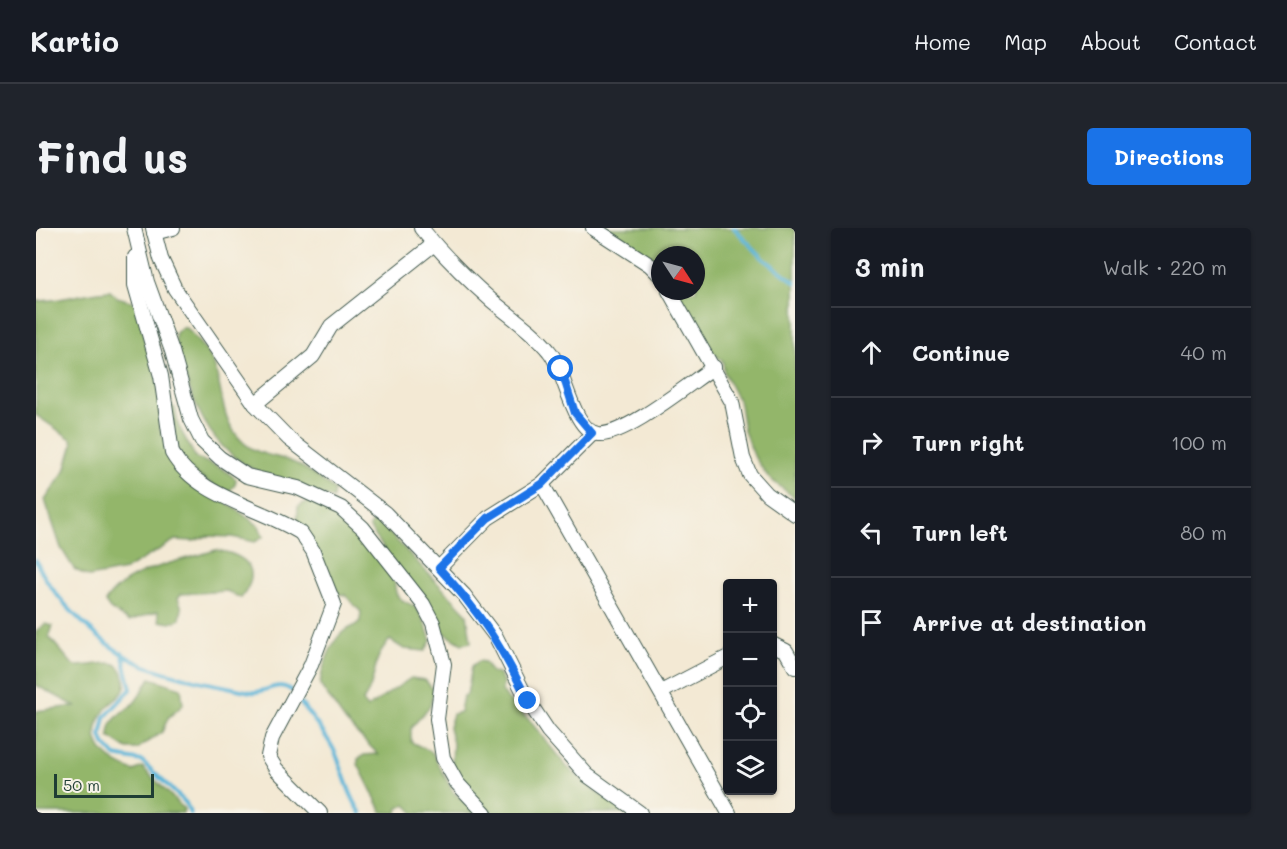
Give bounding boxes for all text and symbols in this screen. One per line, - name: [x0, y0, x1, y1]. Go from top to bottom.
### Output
- text: Kartio: [30, 23, 119, 59]
- text: Home: [914, 28, 971, 55]
- text: Map: [1004, 28, 1047, 55]
- text: About: [1080, 28, 1141, 55]
- text: Contact: [1174, 28, 1257, 55]
- button: Directions: [1087, 128, 1251, 185]
- text: Find us: [36, 129, 188, 184]
- north arrow: [651, 246, 705, 300]
- text: 3 min: [855, 250, 924, 284]
- text: Walk · 220 m: [1103, 254, 1227, 280]
- icon: ahead: [855, 336, 888, 369]
- text: Continue: [912, 338, 1010, 367]
- text: 40 m: [1181, 339, 1227, 365]
- route start: [547, 355, 573, 381]
- icon: right: [855, 426, 888, 459]
- text: Turn right: [912, 428, 1024, 457]
- text: 100 m: [1171, 429, 1227, 455]
- icon: left: [855, 516, 888, 549]
- text: Turn left: [912, 518, 1008, 547]
- text: 80 m: [1180, 519, 1227, 545]
- map controls: [723, 579, 777, 795]
- button: +: [723, 579, 777, 633]
- icon: arrive: [855, 606, 888, 639]
- text: Arrive at destination: [912, 608, 1147, 637]
- button: −: [723, 633, 777, 687]
- route end: [514, 687, 540, 713]
- button: locate: [723, 687, 777, 741]
- button: layers: [723, 741, 777, 795]
- scale bar: [54, 771, 154, 798]
- text: 50 m: [63, 774, 100, 795]

